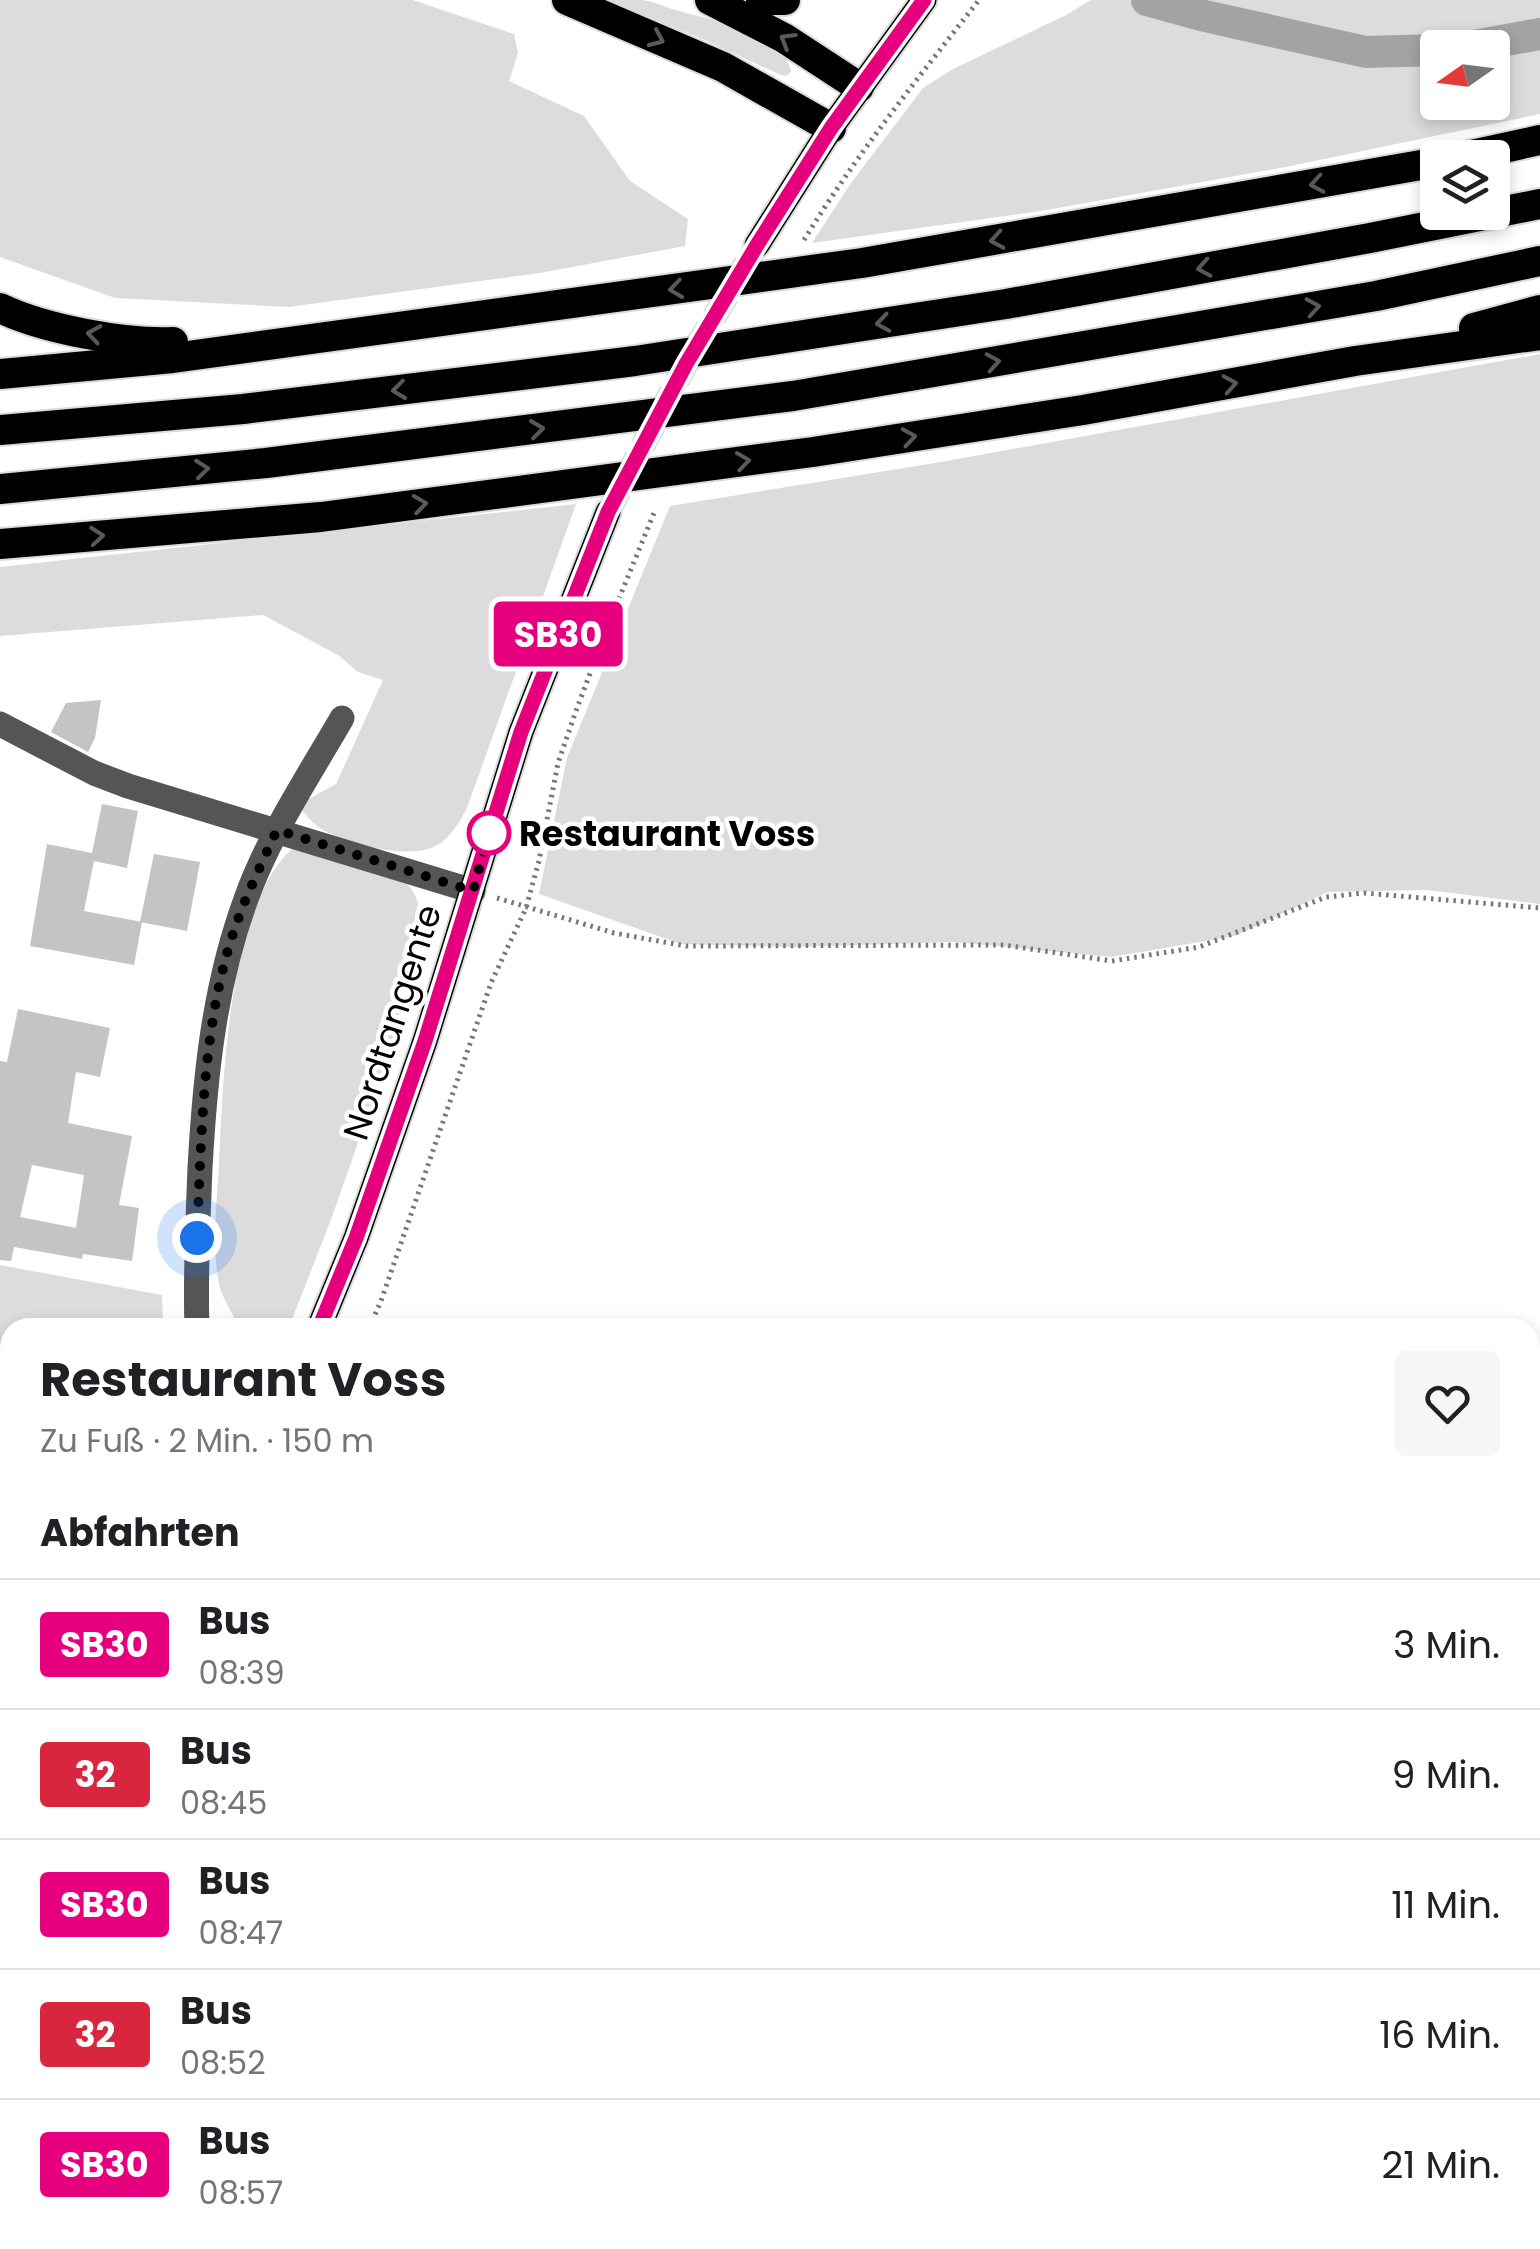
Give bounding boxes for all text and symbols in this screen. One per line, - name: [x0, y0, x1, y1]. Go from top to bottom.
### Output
- one-way arrow: [647, 27, 665, 47]
- north arrow: [1420, 30, 1510, 120]
- map controls: [1420, 30, 1510, 230]
- one-way arrow: [780, 33, 798, 52]
- button: layers: [1420, 140, 1510, 230]
- one-way arrow: [1309, 173, 1326, 194]
- one-way arrow: [989, 229, 1005, 250]
- one-way arrow: [1195, 257, 1212, 278]
- one-way arrow: [668, 277, 684, 298]
- one-way arrow: [1305, 297, 1322, 318]
- one-way arrow: [875, 312, 892, 333]
- one-way arrow: [86, 324, 102, 345]
- one-way arrow: [985, 352, 1001, 373]
- one-way arrow: [1221, 374, 1238, 395]
- one-way arrow: [391, 379, 407, 400]
- one-way arrow: [529, 419, 545, 440]
- one-way arrow: [901, 427, 917, 448]
- one-way arrow: [734, 452, 751, 473]
- one-way arrow: [194, 459, 210, 481]
- one-way arrow: [413, 494, 429, 515]
- one-way arrow: [90, 526, 106, 548]
- line badge: SB30: [488, 602, 628, 666]
- text: SB30: [514, 610, 602, 659]
- place label: Restaurant Voss: [519, 809, 815, 858]
- marker: Restaurant Voss: [468, 812, 510, 854]
- street label: Nordtangente: [331, 898, 453, 1146]
- your location: [172, 1213, 222, 1263]
- text: Restaurant Voss: [40, 1346, 446, 1413]
- button: heart: [1395, 1351, 1500, 1456]
- text: Zu Fuß · 2 Min. · 150 m: [40, 1418, 374, 1463]
- text: Abfahrten: [40, 1506, 240, 1559]
- text: Bus: [199, 1594, 270, 1647]
- text: 3 Min.: [1393, 1618, 1500, 1671]
- text: SB30: [60, 1620, 149, 1669]
- text: 08:39: [199, 1650, 285, 1695]
- text: Bus: [180, 1724, 252, 1777]
- text: 9 Min.: [1392, 1748, 1500, 1801]
- text: 32: [74, 1750, 116, 1799]
- text: 08:45: [180, 1780, 267, 1825]
- text: Bus: [199, 1854, 270, 1907]
- text: 11 Min.: [1391, 1878, 1500, 1931]
- text: SB30: [60, 1880, 149, 1929]
- text: 08:47: [199, 1910, 283, 1955]
- text: Bus: [180, 1984, 252, 2037]
- text: 16 Min.: [1379, 2008, 1500, 2061]
- text: 32: [74, 2010, 116, 2059]
- text: 08:52: [180, 2040, 266, 2085]
- text: Bus: [199, 2114, 270, 2167]
- text: 21 Min.: [1381, 2138, 1500, 2191]
- text: SB30: [60, 2140, 149, 2189]
- text: 08:57: [199, 2170, 283, 2215]

